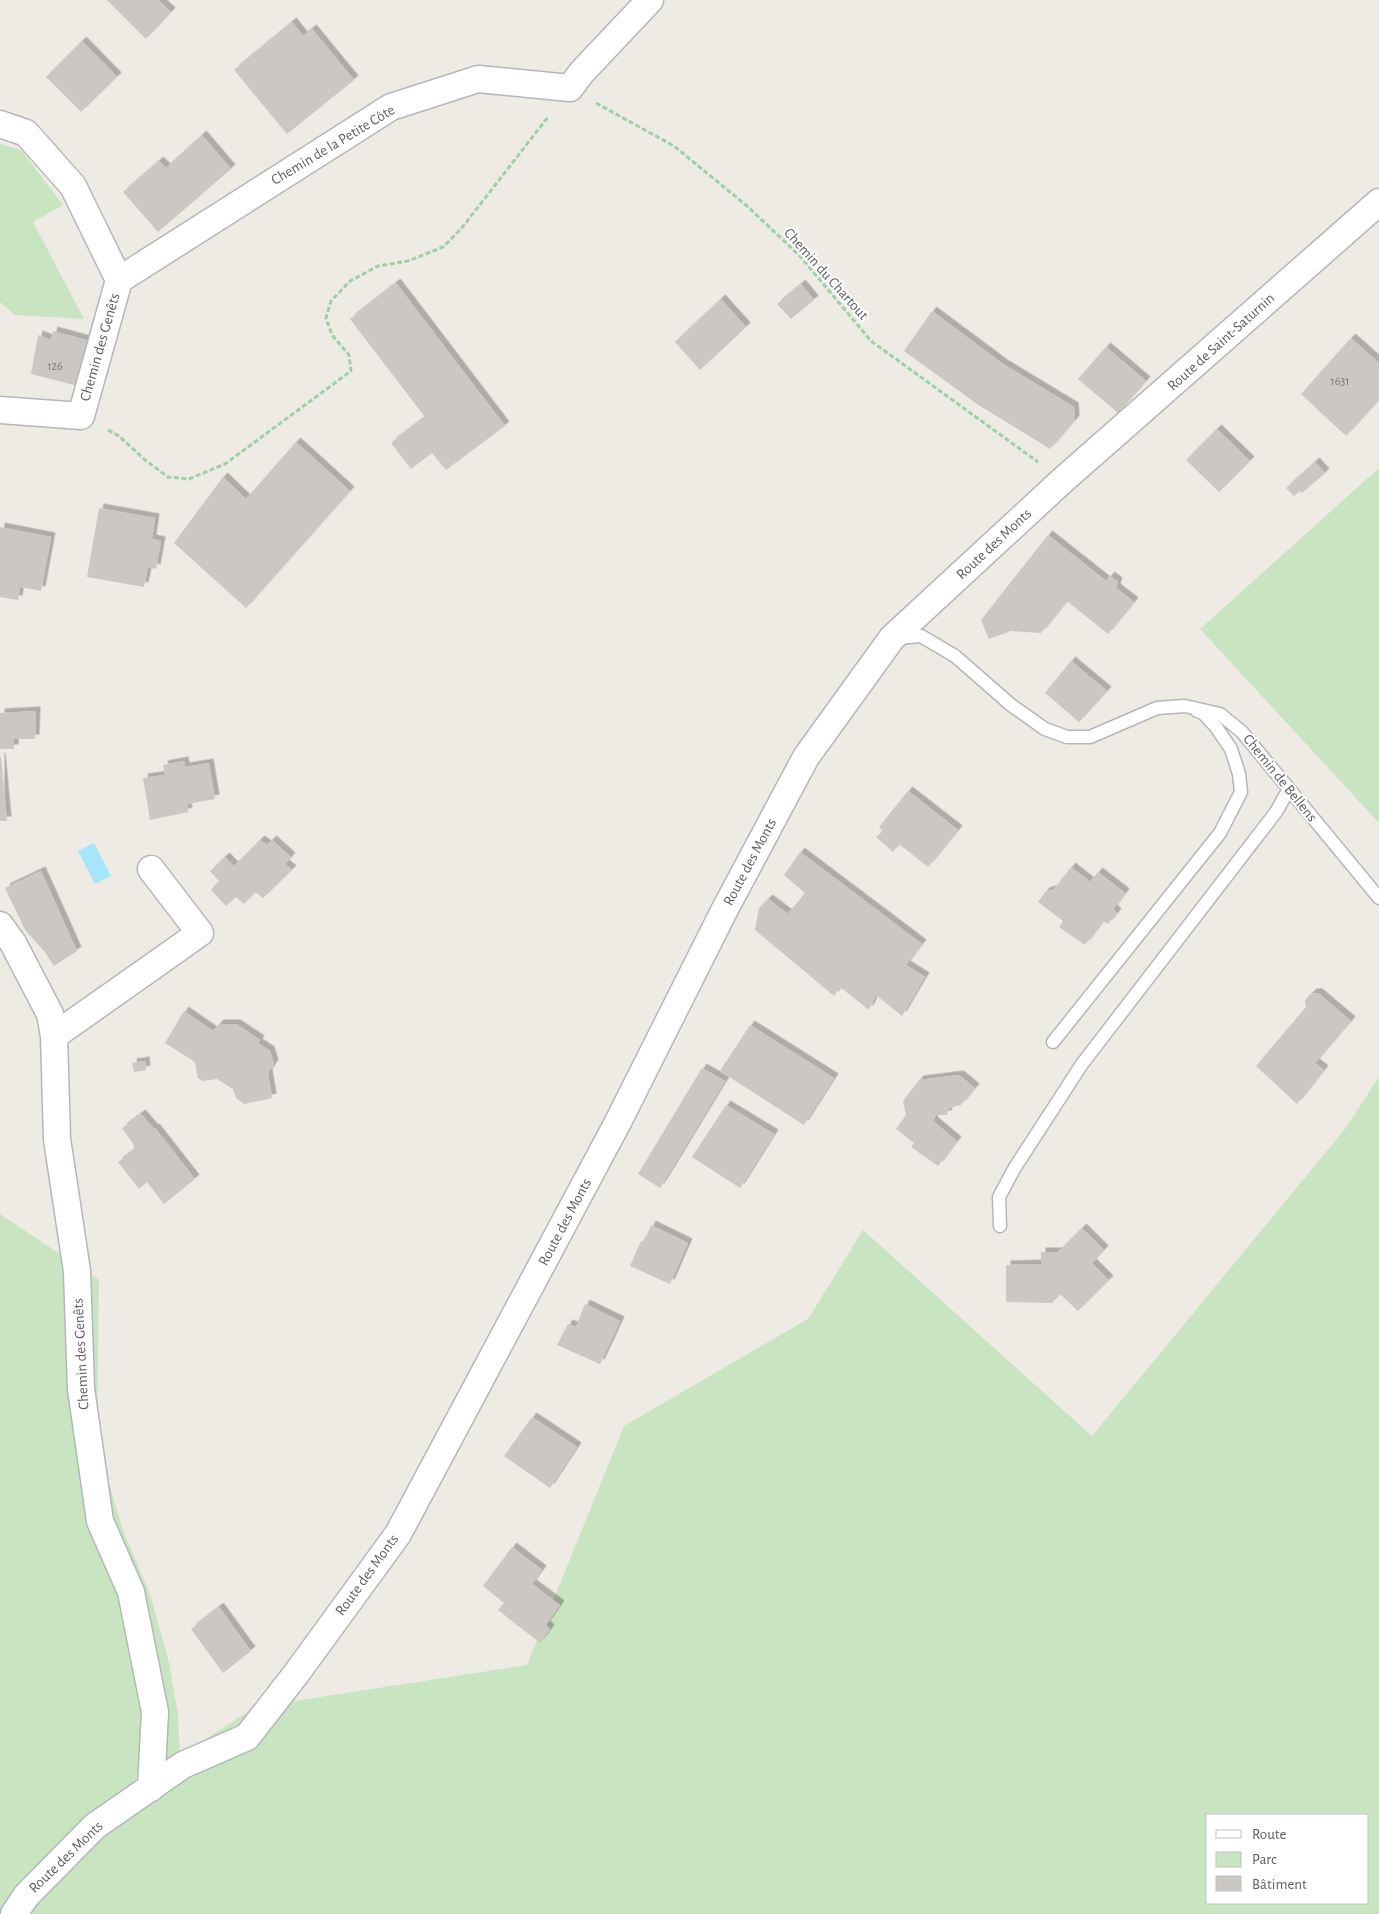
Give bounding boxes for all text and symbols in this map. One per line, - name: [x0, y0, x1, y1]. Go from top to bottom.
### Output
- street label: Chemin de la Petite Côte: [269, 102, 398, 188]
- street label: Chemin du Chartout: [781, 225, 871, 323]
- street label: Route de Saint-Saturnin: [1165, 290, 1277, 394]
- street label: Chemin des Genêts: [77, 291, 123, 403]
- house number: 126: [47, 360, 63, 372]
- house number: 1631: [1331, 375, 1349, 387]
- street label: Route des Monts: [954, 506, 1034, 582]
- street label: Chemin de Bellens: [1240, 731, 1320, 825]
- street label: Route des Monts: [721, 816, 779, 908]
- street label: Route des Monts: [536, 1176, 594, 1268]
- street label: Chemin des Genêts: [71, 1298, 91, 1410]
- street label: Route des Monts: [333, 1532, 401, 1618]
- legend: [1206, 1814, 1369, 1904]
- street label: Route des Monts: [26, 1818, 106, 1896]
- text: Route: [1252, 1827, 1286, 1842]
- text: Parc: [1252, 1852, 1277, 1867]
- text: Bâtiment: [1252, 1877, 1307, 1892]

